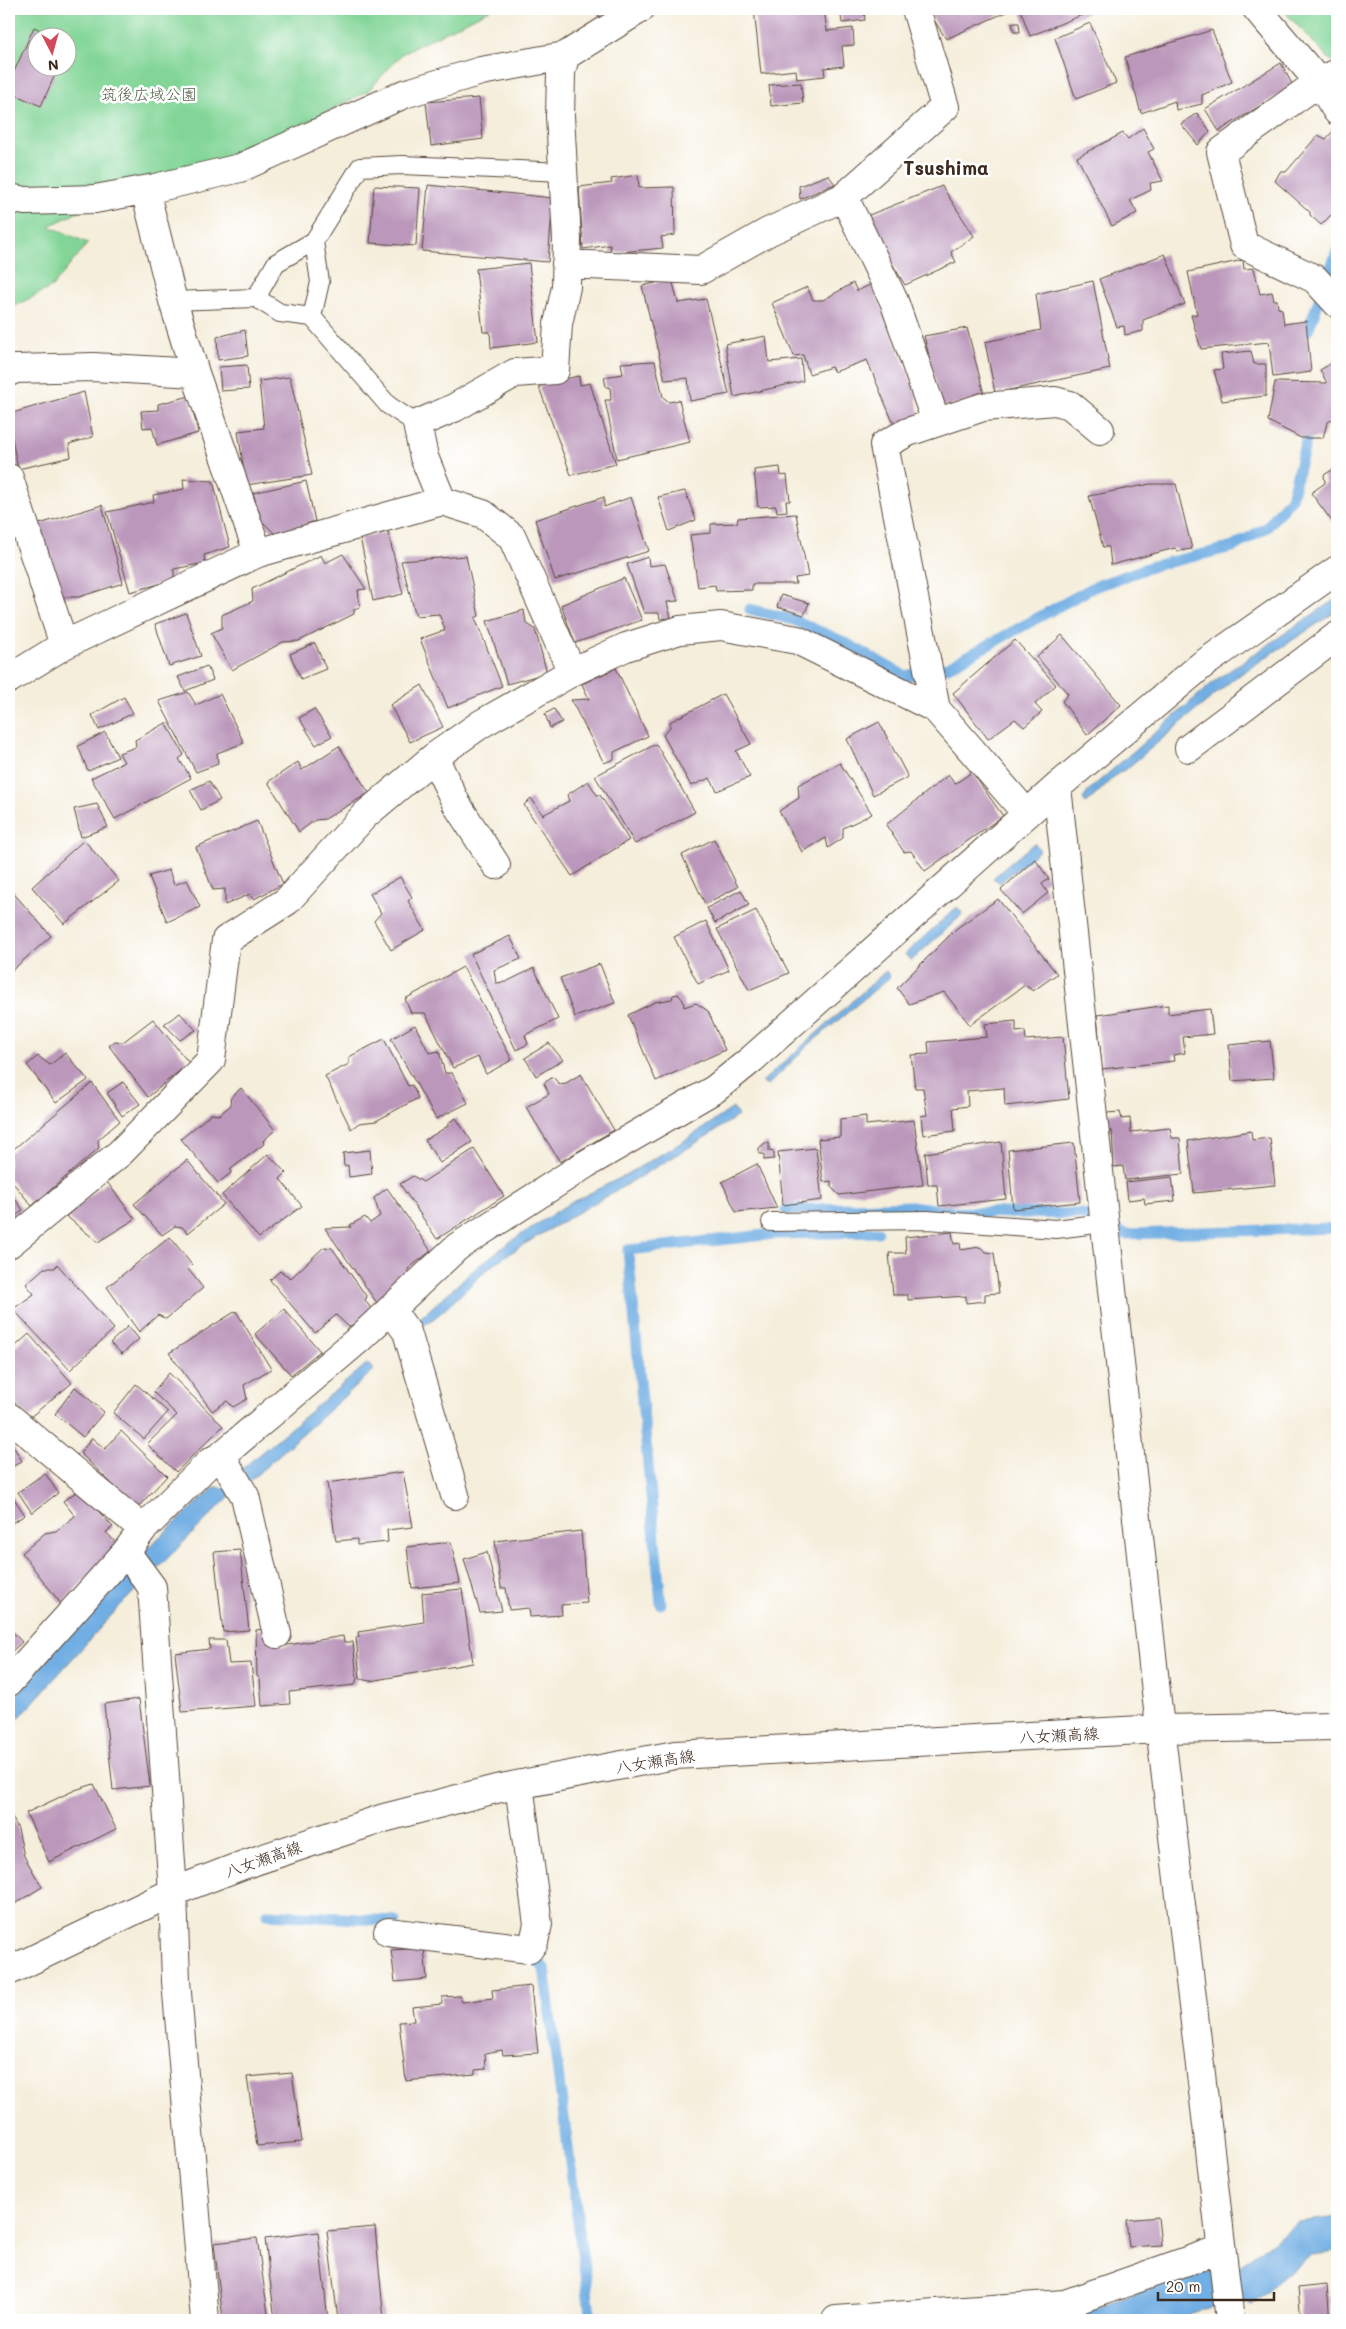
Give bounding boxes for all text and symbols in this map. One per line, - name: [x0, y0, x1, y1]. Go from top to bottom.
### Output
- north arrow: [28, 28, 78, 78]
- text: N: [47, 55, 60, 75]
- park label: 筑後広域公園: [101, 83, 197, 104]
- district label: Tsushima: [903, 155, 989, 180]
- street label: 八女瀬高線: [1018, 1722, 1099, 1747]
- street label: 八女瀬高線: [614, 1744, 696, 1777]
- street label: 八女瀬高線: [222, 1836, 304, 1881]
- scale bar: [1158, 2269, 1275, 2301]
- text: 20 m: [1166, 2276, 1200, 2296]

